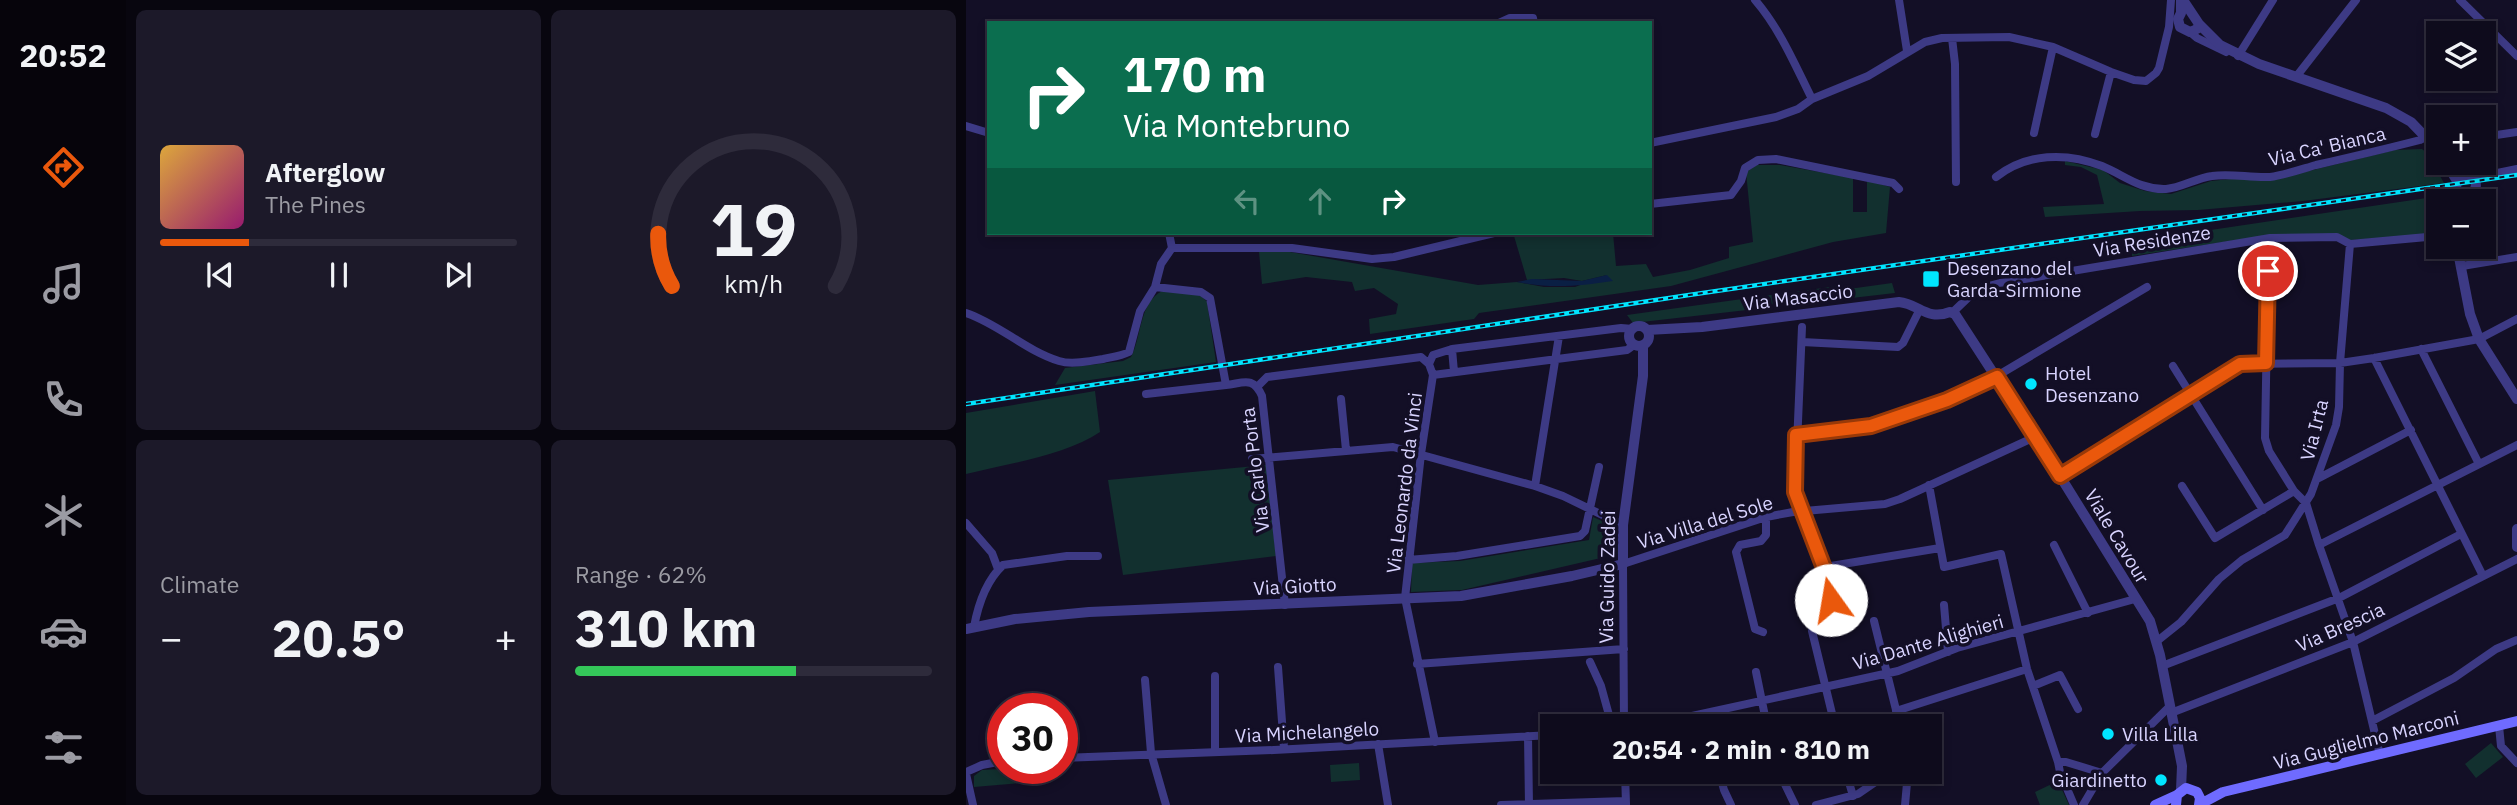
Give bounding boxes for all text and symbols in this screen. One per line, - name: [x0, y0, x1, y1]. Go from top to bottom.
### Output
- map controls: [2426, 21, 2496, 259]
- button: layers: [2426, 21, 2496, 91]
- text: 20:52: [19, 34, 107, 76]
- text: 170 m: [1123, 42, 1267, 105]
- icon: right: [1008, 49, 1099, 140]
- text: Via Montebruno: [1123, 104, 1350, 146]
- button: +: [2426, 105, 2496, 175]
- street label: Via Ca' Bianca: [2266, 121, 2388, 171]
- icon: directions: [39, 143, 88, 192]
- text: Afterglow: [265, 155, 385, 189]
- text: 19: [710, 181, 797, 276]
- icon: left: [1228, 182, 1266, 220]
- icon: ahead: [1301, 182, 1339, 220]
- icon: right: [1374, 182, 1412, 220]
- text: The Pines: [265, 189, 366, 219]
- button: −: [2426, 189, 2496, 259]
- street label: Via Residenze: [2092, 220, 2212, 262]
- pin: [2238, 241, 2298, 301]
- icon: arrive: [2249, 252, 2287, 290]
- icon: previous: [201, 256, 239, 294]
- icon: pause: [320, 256, 358, 294]
- icon: next: [439, 256, 477, 294]
- place label: Desenzano del Garda-Sirmione: [1947, 256, 2081, 302]
- icon: music: [39, 259, 88, 308]
- text: km/h: [724, 267, 783, 300]
- marker: Desenzano del Garda-Sirmione: [1921, 269, 1941, 289]
- street label: Via Masaccio: [1742, 278, 1854, 316]
- place label: Hotel Desenzano: [2045, 361, 2139, 407]
- icon: phone: [39, 375, 88, 424]
- marker: Hotel Desenzano: [2023, 376, 2039, 392]
- street label: Via Leonardo da Vinci: [1381, 391, 1427, 575]
- street label: Via Irta: [2295, 397, 2333, 463]
- street label: Via Carlo Porta: [1235, 406, 1275, 534]
- street label: Viale Cavour: [2079, 484, 2155, 588]
- street label: Via Villa del Sole: [1634, 490, 1776, 554]
- icon: climate: [39, 491, 88, 540]
- street label: Via Guido Zadei: [1594, 510, 1620, 644]
- text: Range · 62%: [575, 559, 707, 589]
- position arrow: [1794, 563, 1868, 637]
- text: Climate: [160, 569, 239, 599]
- street label: Via Giotto: [1253, 572, 1337, 600]
- text: 310 km: [575, 594, 757, 661]
- street label: Via Brescia: [2292, 597, 2388, 657]
- text: 20.5°: [271, 604, 406, 671]
- icon: car: [39, 607, 88, 656]
- street label: Via Dante Alighieri: [1850, 609, 2006, 675]
- text: −: [160, 613, 183, 662]
- text: +: [494, 613, 517, 662]
- speed limit sign: 30: [987, 693, 1078, 784]
- street label: Via Guglielmo Marconi: [2271, 705, 2461, 775]
- street label: Via Michelangelo: [1234, 716, 1380, 748]
- place label: Villa Lilla: [2122, 722, 2198, 746]
- icon: filters: [39, 723, 88, 772]
- marker: Villa Lilla: [2100, 726, 2116, 742]
- text: 20:54 · 2 min · 810 m: [1612, 732, 1870, 766]
- place label: Giardinetto: [2051, 768, 2147, 792]
- marker: Giardinetto: [2153, 772, 2169, 788]

